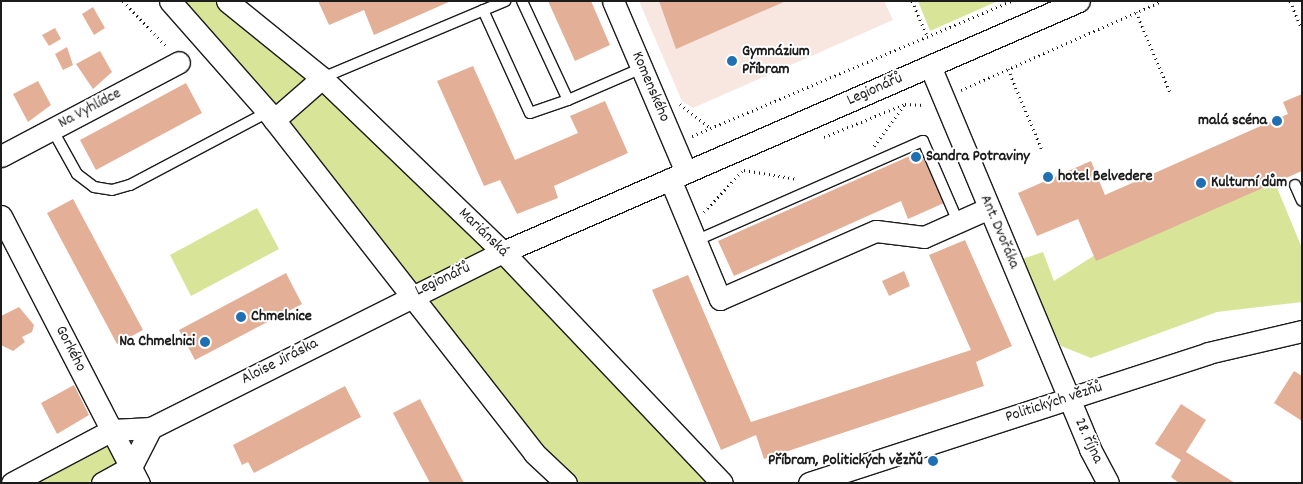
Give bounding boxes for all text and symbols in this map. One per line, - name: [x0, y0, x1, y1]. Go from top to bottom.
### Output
- place label: Gymnázium Příbram: [742, 42, 810, 80]
- street label: Komenského: [627, 49, 673, 125]
- marker: Gymnázium Příbram: [726, 55, 738, 67]
- street label: Legionářů: [844, 69, 906, 111]
- street label: Na Vyhlídce: [55, 84, 125, 134]
- place label: malá scéna: [1198, 111, 1267, 131]
- marker: malá scéna: [1271, 115, 1283, 127]
- place label: Sandra Potraviny: [926, 147, 1030, 167]
- marker: Sandra Potraviny: [910, 151, 922, 163]
- place label: hotel Belvedere: [1058, 167, 1153, 187]
- marker: hotel Belvedere: [1042, 171, 1054, 183]
- place label: Kulturní dům: [1211, 173, 1287, 193]
- marker: Kulturní dům: [1195, 177, 1207, 189]
- street label: Ant. Dvořáka: [975, 192, 1023, 272]
- street label: Mariánská: [454, 204, 512, 262]
- street label: Legionářů: [412, 259, 474, 301]
- place label: Chmelnice: [251, 307, 312, 327]
- marker: Chmelnice: [235, 311, 247, 323]
- street label: Gorkého: [50, 323, 90, 375]
- place label: Na Chmelnici: [119, 332, 195, 352]
- street label: Aloise Jiráska: [238, 334, 322, 390]
- marker: Na Chmelnici: [199, 336, 211, 348]
- street label: Politických vězňů: [1003, 378, 1105, 428]
- street label: 28. října: [1069, 415, 1107, 467]
- place label: Příbram, Politických vězňů: [768, 451, 923, 471]
- marker: Příbram, Politických vězňů: [927, 455, 939, 467]

